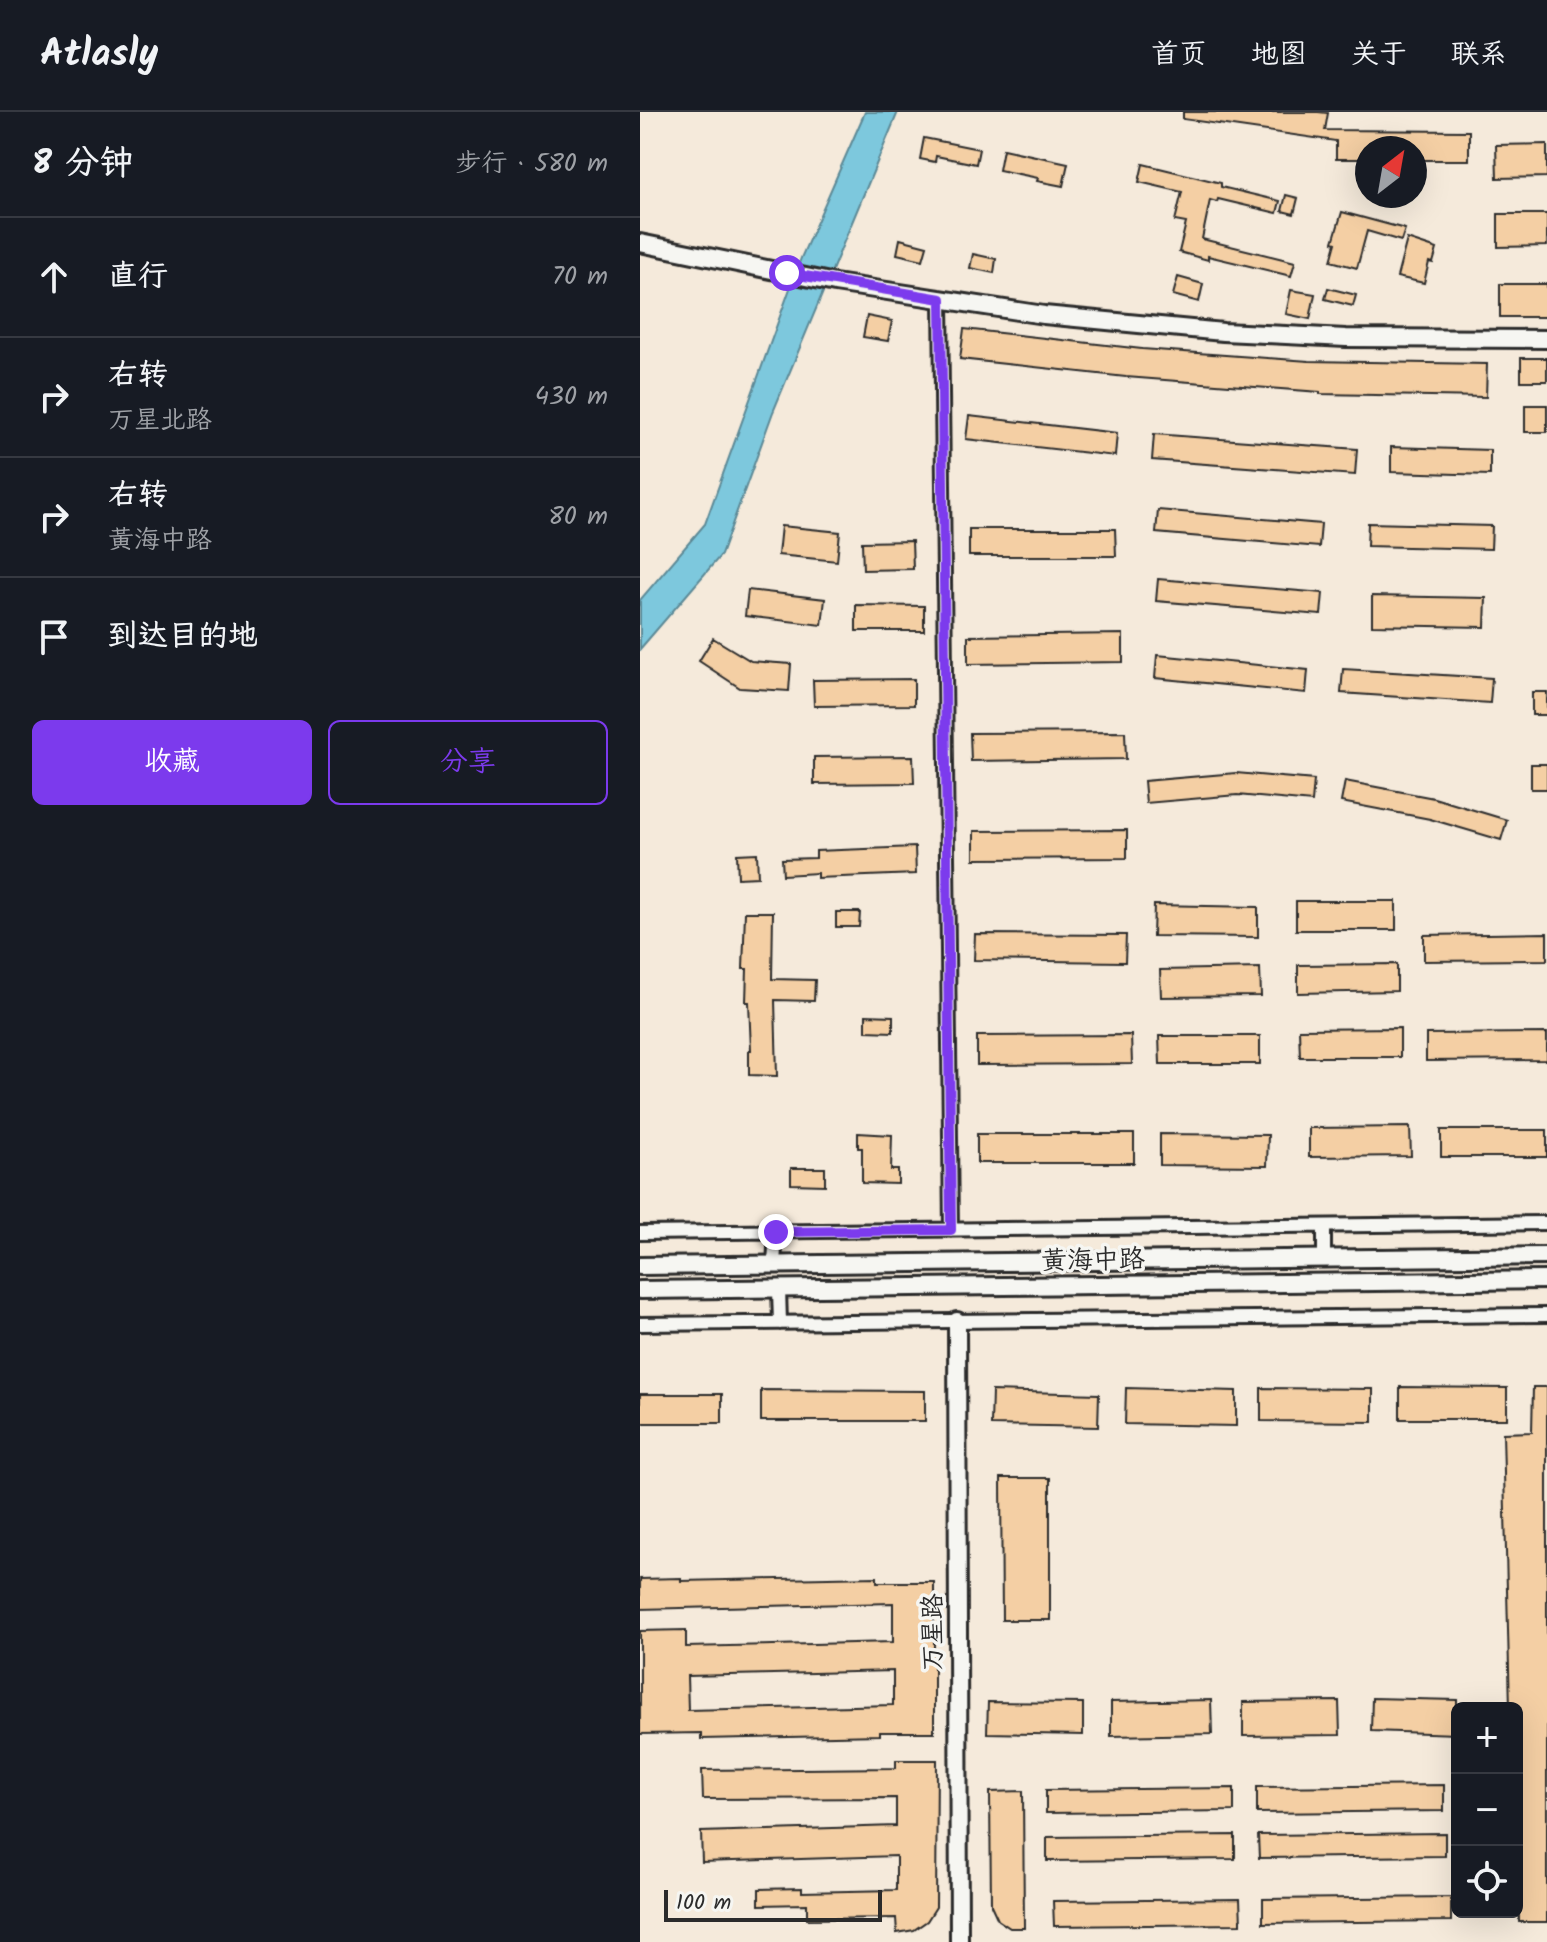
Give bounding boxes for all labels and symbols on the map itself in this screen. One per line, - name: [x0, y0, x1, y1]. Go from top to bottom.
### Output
- north arrow: [1355, 136, 1427, 208]
- route start: [769, 255, 805, 291]
- route end: [758, 1214, 794, 1250]
- street label: 黄海中路: [1041, 1239, 1145, 1283]
- street label: 万星路: [913, 1593, 955, 1671]
- scale bar: [664, 1886, 882, 1922]

